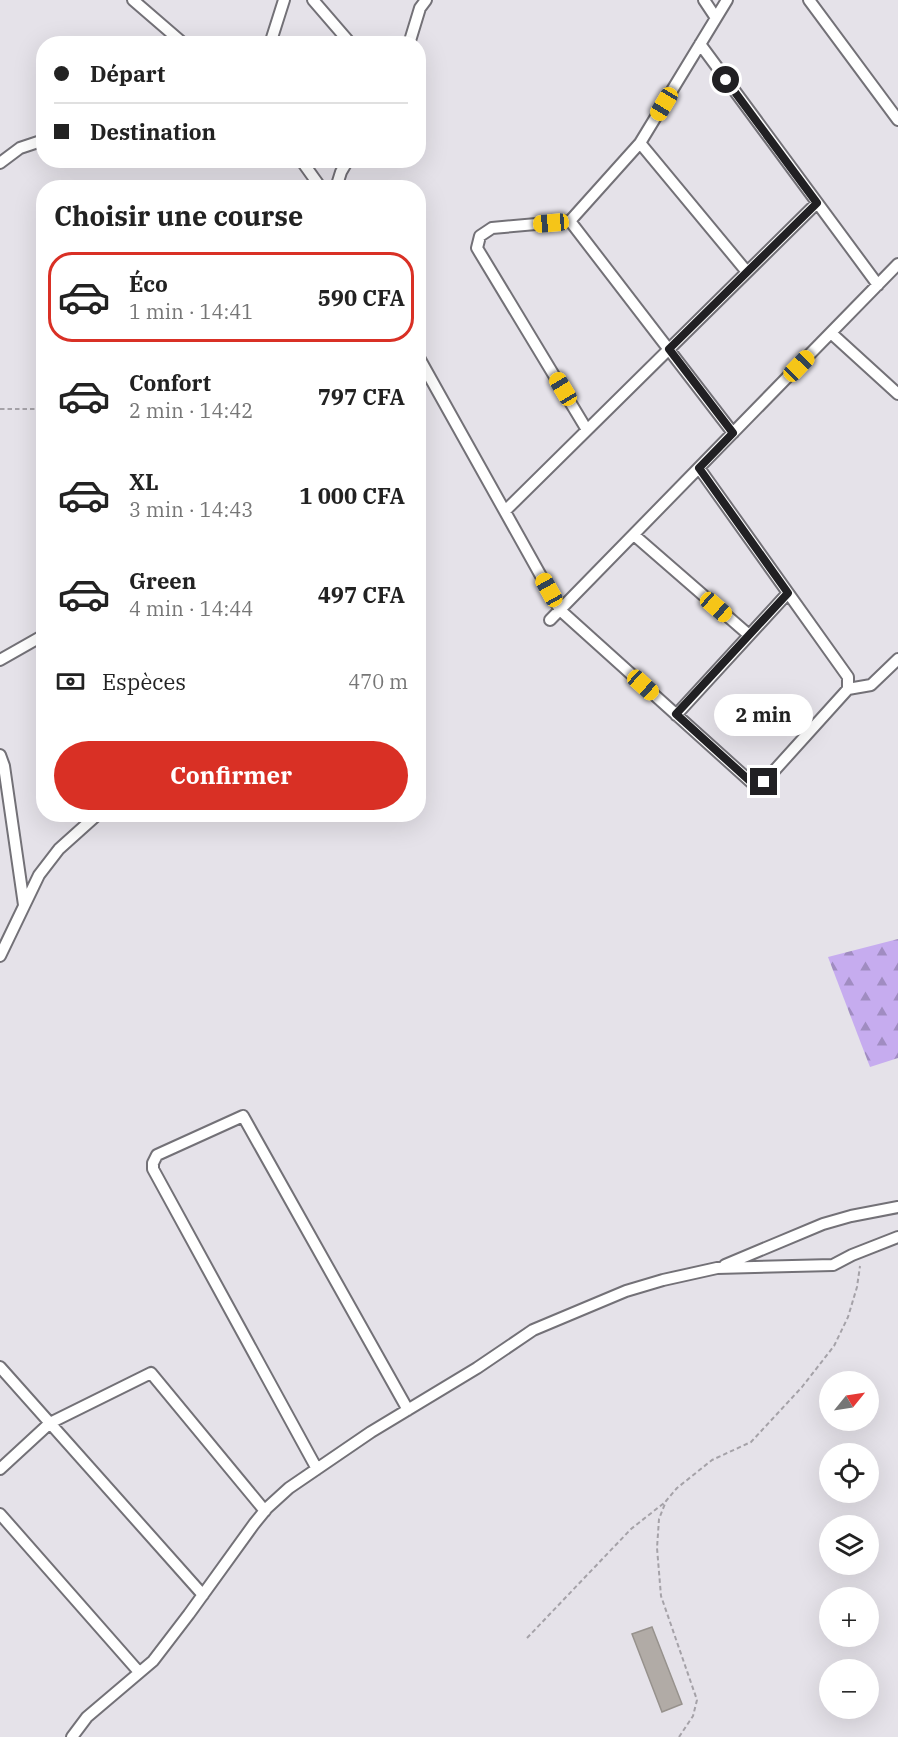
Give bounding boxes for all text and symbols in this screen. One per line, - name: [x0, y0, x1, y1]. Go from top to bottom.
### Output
- text: Départ: [90, 59, 165, 88]
- route start: [712, 66, 739, 93]
- car: [647, 84, 681, 124]
- text: Destination: [90, 117, 216, 146]
- text: Choisir une course: [54, 198, 303, 233]
- car: [532, 212, 570, 234]
- text: Éco: [129, 269, 168, 298]
- icon: car: [57, 270, 111, 324]
- text: 590 CFA: [318, 283, 405, 312]
- text: 1 min · 14:41: [129, 298, 253, 325]
- car: [780, 347, 818, 385]
- text: Confort: [129, 368, 211, 397]
- icon: car: [57, 369, 111, 423]
- car: [546, 369, 580, 409]
- text: 797 CFA: [318, 382, 405, 411]
- text: 2 min · 14:42: [129, 397, 253, 424]
- text: XL: [129, 467, 159, 496]
- icon: car: [57, 468, 111, 522]
- text: 1 000 CFA: [299, 481, 405, 510]
- text: 3 min · 14:43: [129, 496, 253, 523]
- text: Green: [129, 566, 196, 595]
- icon: car: [57, 567, 111, 621]
- car: [532, 570, 566, 610]
- text: 497 CFA: [318, 580, 405, 609]
- car: [697, 588, 735, 626]
- text: 4 min · 14:44: [129, 595, 253, 622]
- icon: cash: [54, 665, 87, 698]
- car: [624, 666, 662, 704]
- text: Espèces: [102, 667, 186, 696]
- text: 470 m: [348, 668, 408, 695]
- callout: 2 min: [714, 695, 813, 737]
- text: 2 min: [736, 701, 792, 728]
- button: Confirmer: [54, 741, 408, 810]
- route end: [750, 768, 777, 795]
- north arrow: [819, 1371, 879, 1431]
- map controls: [819, 1371, 879, 1719]
- button: locate: [819, 1443, 879, 1503]
- button: layers: [819, 1515, 879, 1575]
- button: +: [819, 1587, 879, 1647]
- button: −: [819, 1659, 879, 1719]

